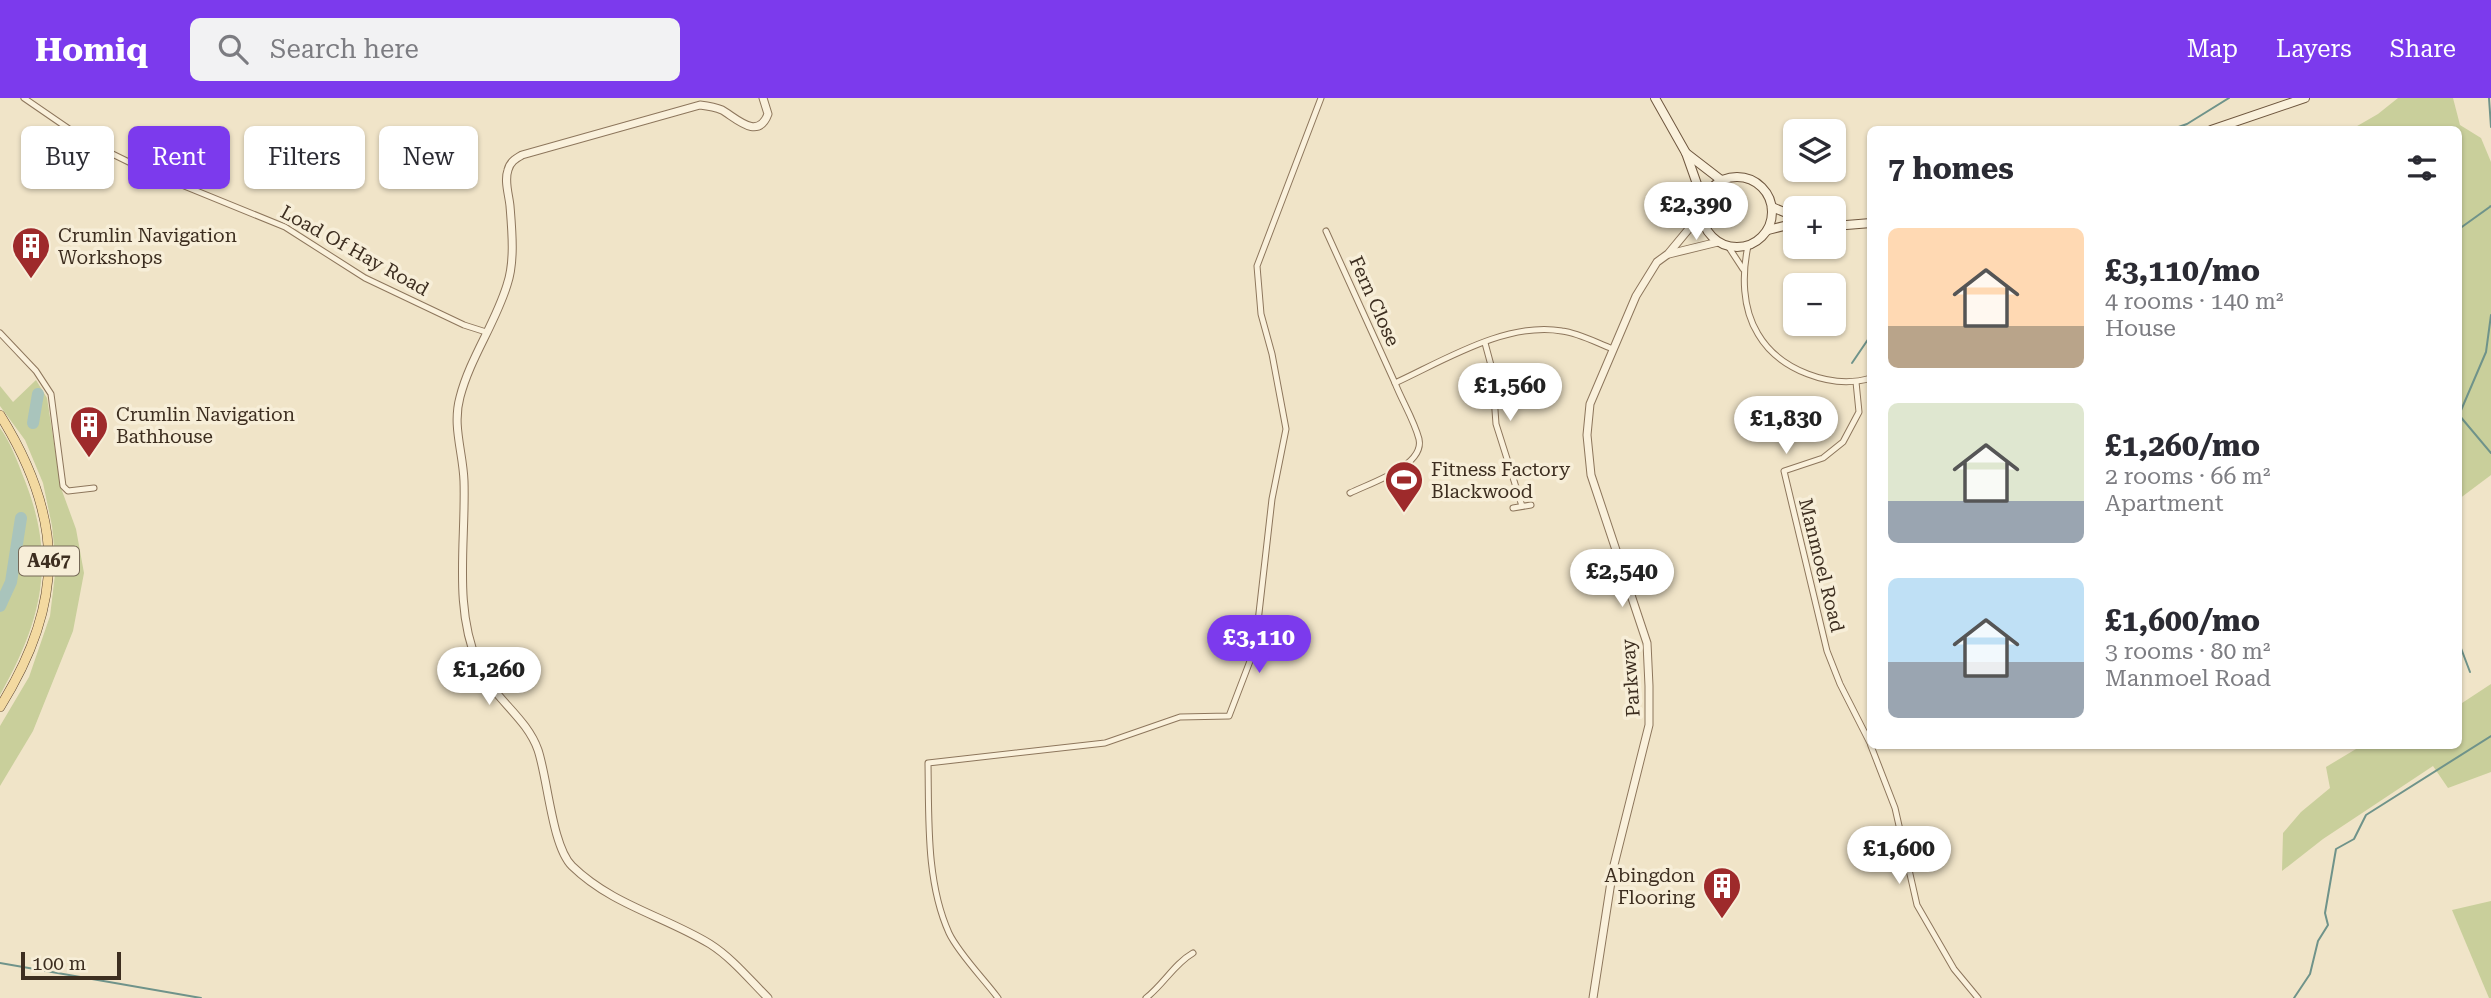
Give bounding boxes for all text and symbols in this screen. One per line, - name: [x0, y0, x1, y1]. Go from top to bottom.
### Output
- search box: [190, 18, 680, 81]
- text: Homiq: [35, 30, 148, 69]
- icon: search: [214, 30, 252, 68]
- text: Search here: [270, 34, 419, 64]
- text: Map: [2187, 35, 2238, 63]
- text: Layers: [2276, 35, 2352, 63]
- text: Share: [2390, 35, 2456, 63]
- map controls: [1783, 119, 1846, 336]
- button: layers: [1783, 119, 1846, 182]
- chip: Buy: [21, 126, 114, 189]
- chip: Rent: [128, 126, 230, 189]
- chip: Filters: [244, 126, 365, 189]
- chip: New: [379, 126, 478, 189]
- icon: filters: [2403, 149, 2441, 187]
- text: 7 homes: [1888, 151, 2014, 186]
- pin: £2,390: [1639, 183, 1753, 242]
- text: £2,390: [1660, 191, 1732, 218]
- button: +: [1783, 196, 1846, 259]
- street label: Load Of Hay Road: [277, 200, 433, 301]
- place label: Crumlin Navigation Workshops: [58, 224, 237, 269]
- building icon: Crumlin Navigation Workshops: [10, 225, 52, 280]
- street label: Fern Close: [1344, 253, 1405, 350]
- text: £3,110/mo: [2105, 253, 2260, 288]
- icon: home: [1944, 256, 2028, 340]
- button: −: [1783, 273, 1846, 336]
- text: 4 rooms · 140 m²: [2105, 288, 2283, 315]
- text: House: [2105, 315, 2176, 342]
- pin: £1,560: [1453, 364, 1567, 423]
- text: £1,560: [1474, 372, 1546, 399]
- pin: £1,830: [1729, 396, 1843, 456]
- place label: Crumlin Navigation Bathhouse: [116, 403, 295, 448]
- building icon: Crumlin Navigation Bathhouse: [68, 404, 110, 459]
- text: £1,830: [1750, 405, 1822, 432]
- text: £1,260/mo: [2105, 428, 2260, 463]
- icon: home: [1944, 431, 2028, 515]
- place label: Fitness Factory Blackwood: [1431, 458, 1571, 503]
- sports icon: Fitness Factory Blackwood: [1383, 459, 1425, 514]
- text: 2 rooms · 66 m²: [2105, 463, 2271, 490]
- text: Apartment: [2105, 490, 2224, 517]
- street label: Manmoel Road: [1794, 496, 1849, 634]
- road number: A467: [19, 546, 79, 575]
- pin: £2,540: [1565, 550, 1679, 609]
- text: £2,540: [1586, 558, 1658, 585]
- text: £1,600/mo: [2105, 603, 2260, 638]
- icon: home: [1944, 606, 2028, 690]
- pin: £3,110: [1202, 616, 1316, 675]
- text: £3,110: [1223, 624, 1295, 651]
- street label: Parkway: [1616, 637, 1645, 718]
- text: 3 rooms · 80 m²: [2105, 638, 2271, 665]
- pin: £1,260: [432, 648, 546, 707]
- text: £1,260: [453, 656, 525, 683]
- text: Manmoel Road: [2105, 665, 2271, 692]
- pin: £1,600: [1842, 826, 1956, 886]
- text: £1,600: [1863, 835, 1935, 862]
- place label: Abingdon Flooring: [1604, 864, 1695, 909]
- building icon: Abingdon Flooring: [1701, 865, 1743, 920]
- scale bar: [21, 949, 121, 981]
- text: 100 m: [32, 952, 86, 975]

